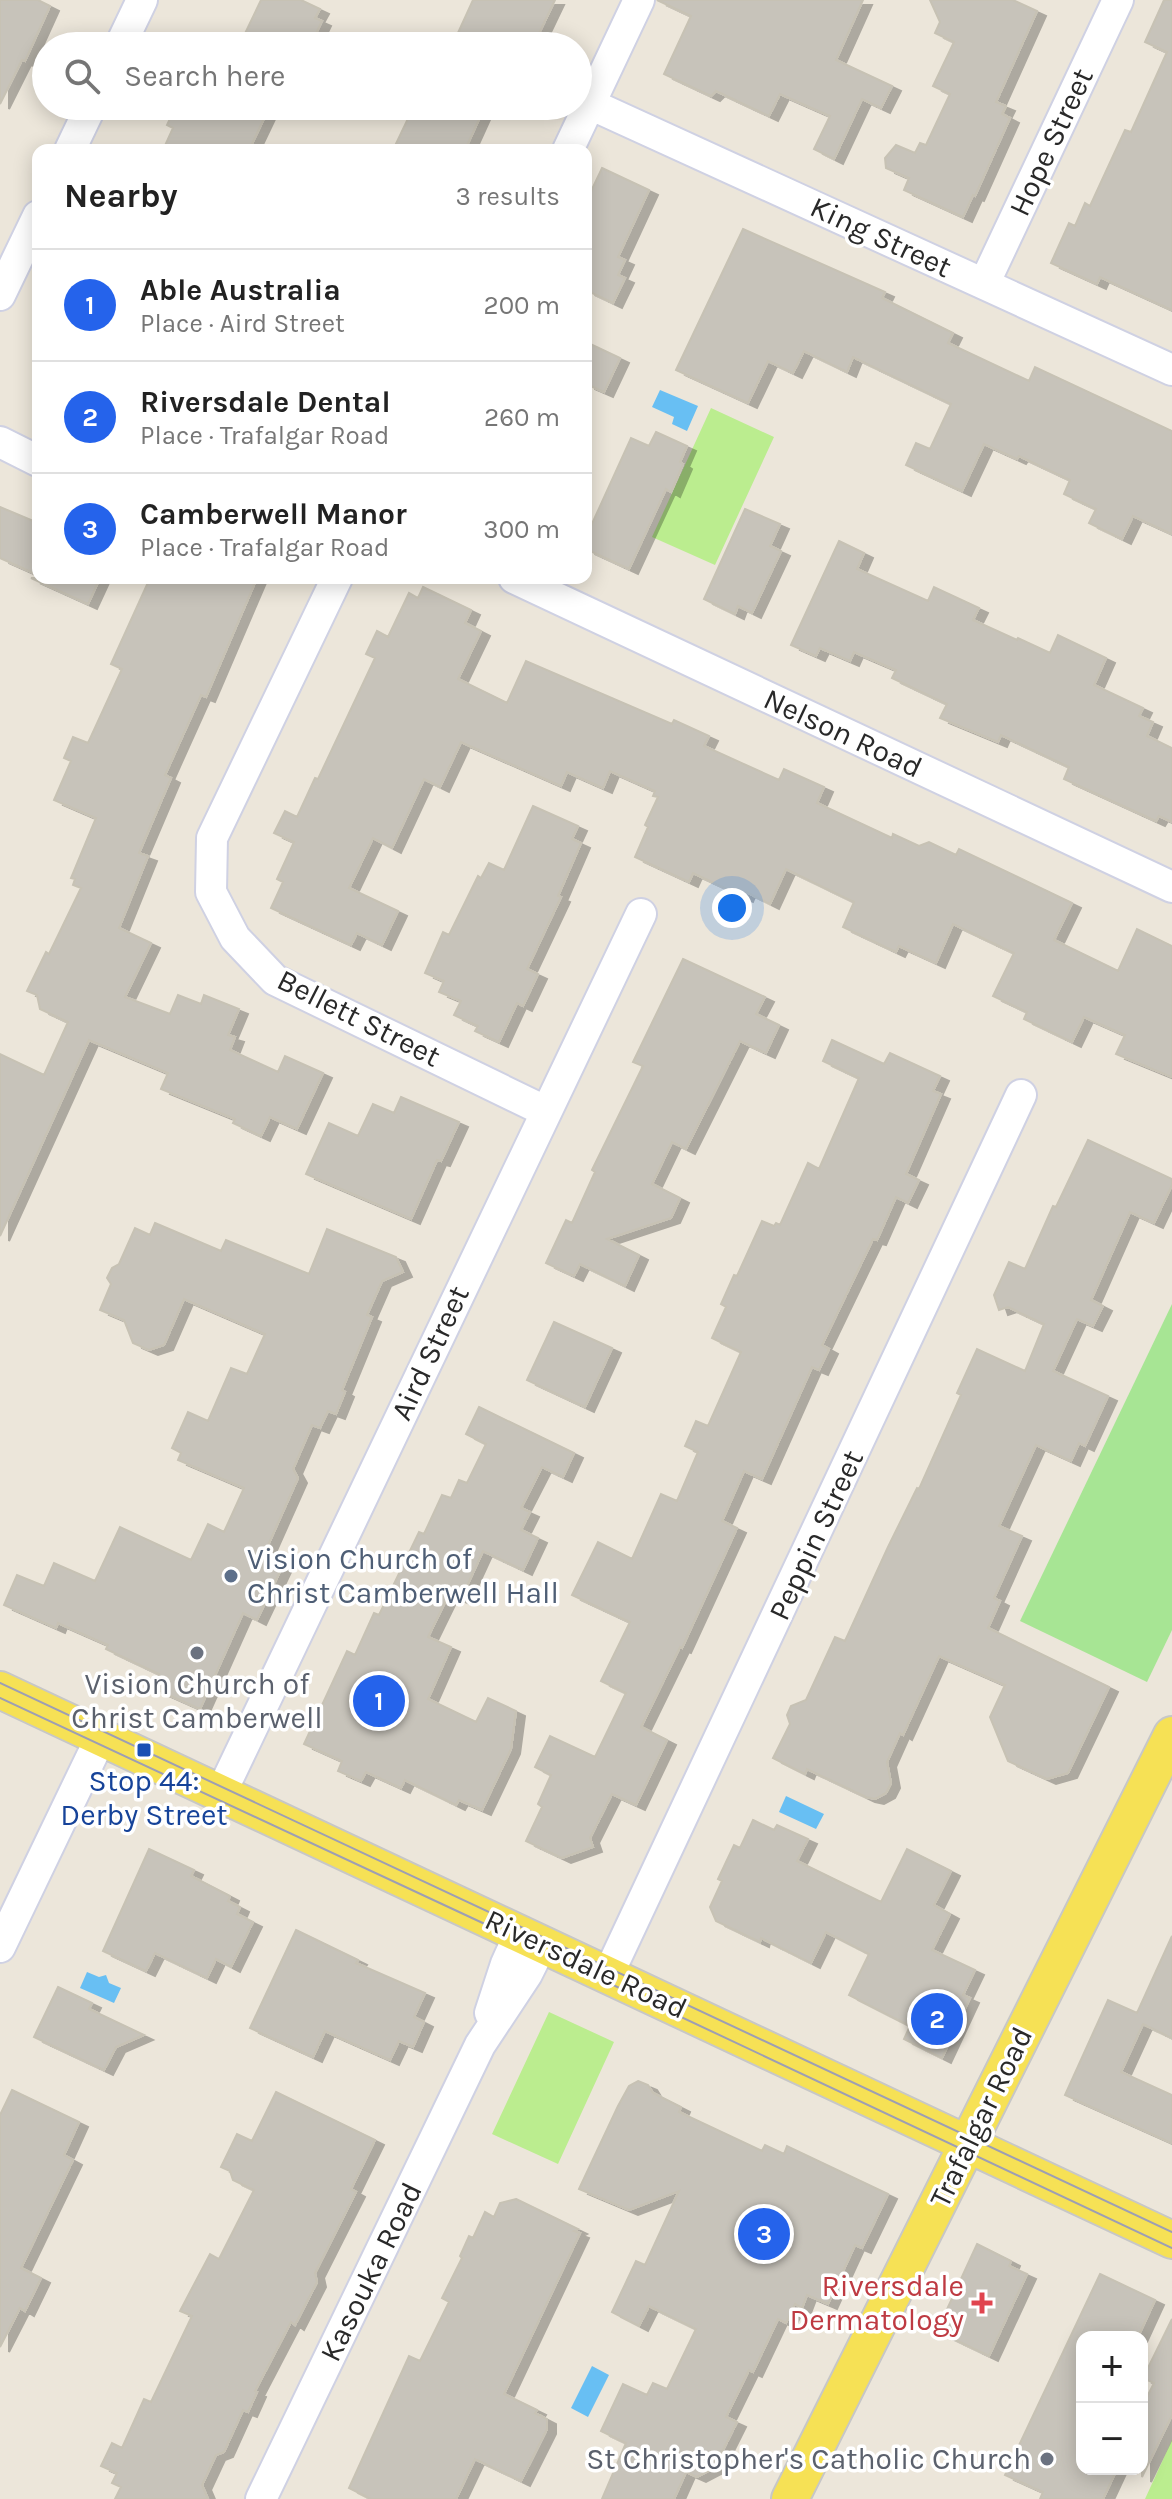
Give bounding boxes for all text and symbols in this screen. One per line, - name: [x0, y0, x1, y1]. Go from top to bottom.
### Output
- search box: [32, 32, 592, 120]
- icon: search: [60, 54, 104, 98]
- text: Search here: [124, 58, 285, 94]
- street label: Hope Street: [1001, 62, 1101, 222]
- text: Nearby: [64, 176, 178, 216]
- text: 3 results: [456, 181, 560, 212]
- street label: King Street: [805, 189, 957, 285]
- text: Able Australia: [140, 272, 341, 308]
- text: 1: [85, 290, 95, 321]
- text: 200 m: [484, 290, 560, 321]
- text: Place · Aird Street: [140, 308, 345, 339]
- text: Riversdale Dental: [140, 384, 391, 420]
- text: 2: [82, 402, 98, 433]
- text: 260 m: [484, 402, 560, 433]
- text: Place · Trafalgar Road: [140, 420, 389, 451]
- text: Camberwell Manor: [140, 496, 407, 532]
- text: 3: [82, 514, 98, 545]
- text: 300 m: [483, 514, 560, 545]
- text: Place · Trafalgar Road: [140, 532, 389, 563]
- street label: Nelson Road: [758, 681, 928, 785]
- your location: [712, 888, 752, 928]
- street label: Bellett Street: [271, 961, 447, 1075]
- street label: Aird Street: [383, 1280, 477, 1426]
- street label: Peppin Street: [761, 1444, 871, 1626]
- place label: Vision Church of Christ Camberwell Hall: [247, 1541, 559, 1611]
- marker: Vision Church of Christ Camberwell Hall: [222, 1567, 240, 1585]
- marker: Vision Church of Christ Camberwell: [188, 1644, 206, 1662]
- place label: Vision Church of Christ Camberwell: [71, 1666, 323, 1736]
- pin: 1: [353, 1671, 405, 1731]
- marker: Stop 44: Derby Street: [135, 1741, 153, 1759]
- place label: Stop 44: Derby Street: [60, 1763, 228, 1833]
- street label: Riversdale Road: [479, 1901, 693, 2027]
- pin: 2: [911, 1989, 963, 2049]
- street label: Trafalgar Road: [922, 2021, 1040, 2213]
- street label: Kasouka Road: [312, 2177, 430, 2367]
- pin: 3: [738, 2204, 790, 2264]
- place label: Riversdale Dermatology: [790, 2268, 964, 2338]
- marker: Riversdale Dermatology: [971, 2292, 993, 2314]
- map controls: [1076, 2331, 1148, 2475]
- button: +: [1076, 2331, 1148, 2403]
- button: −: [1076, 2403, 1148, 2475]
- place label: St Christopher's Catholic Church: [586, 2441, 1031, 2477]
- marker: St Christopher's Catholic Church: [1038, 2450, 1056, 2468]

